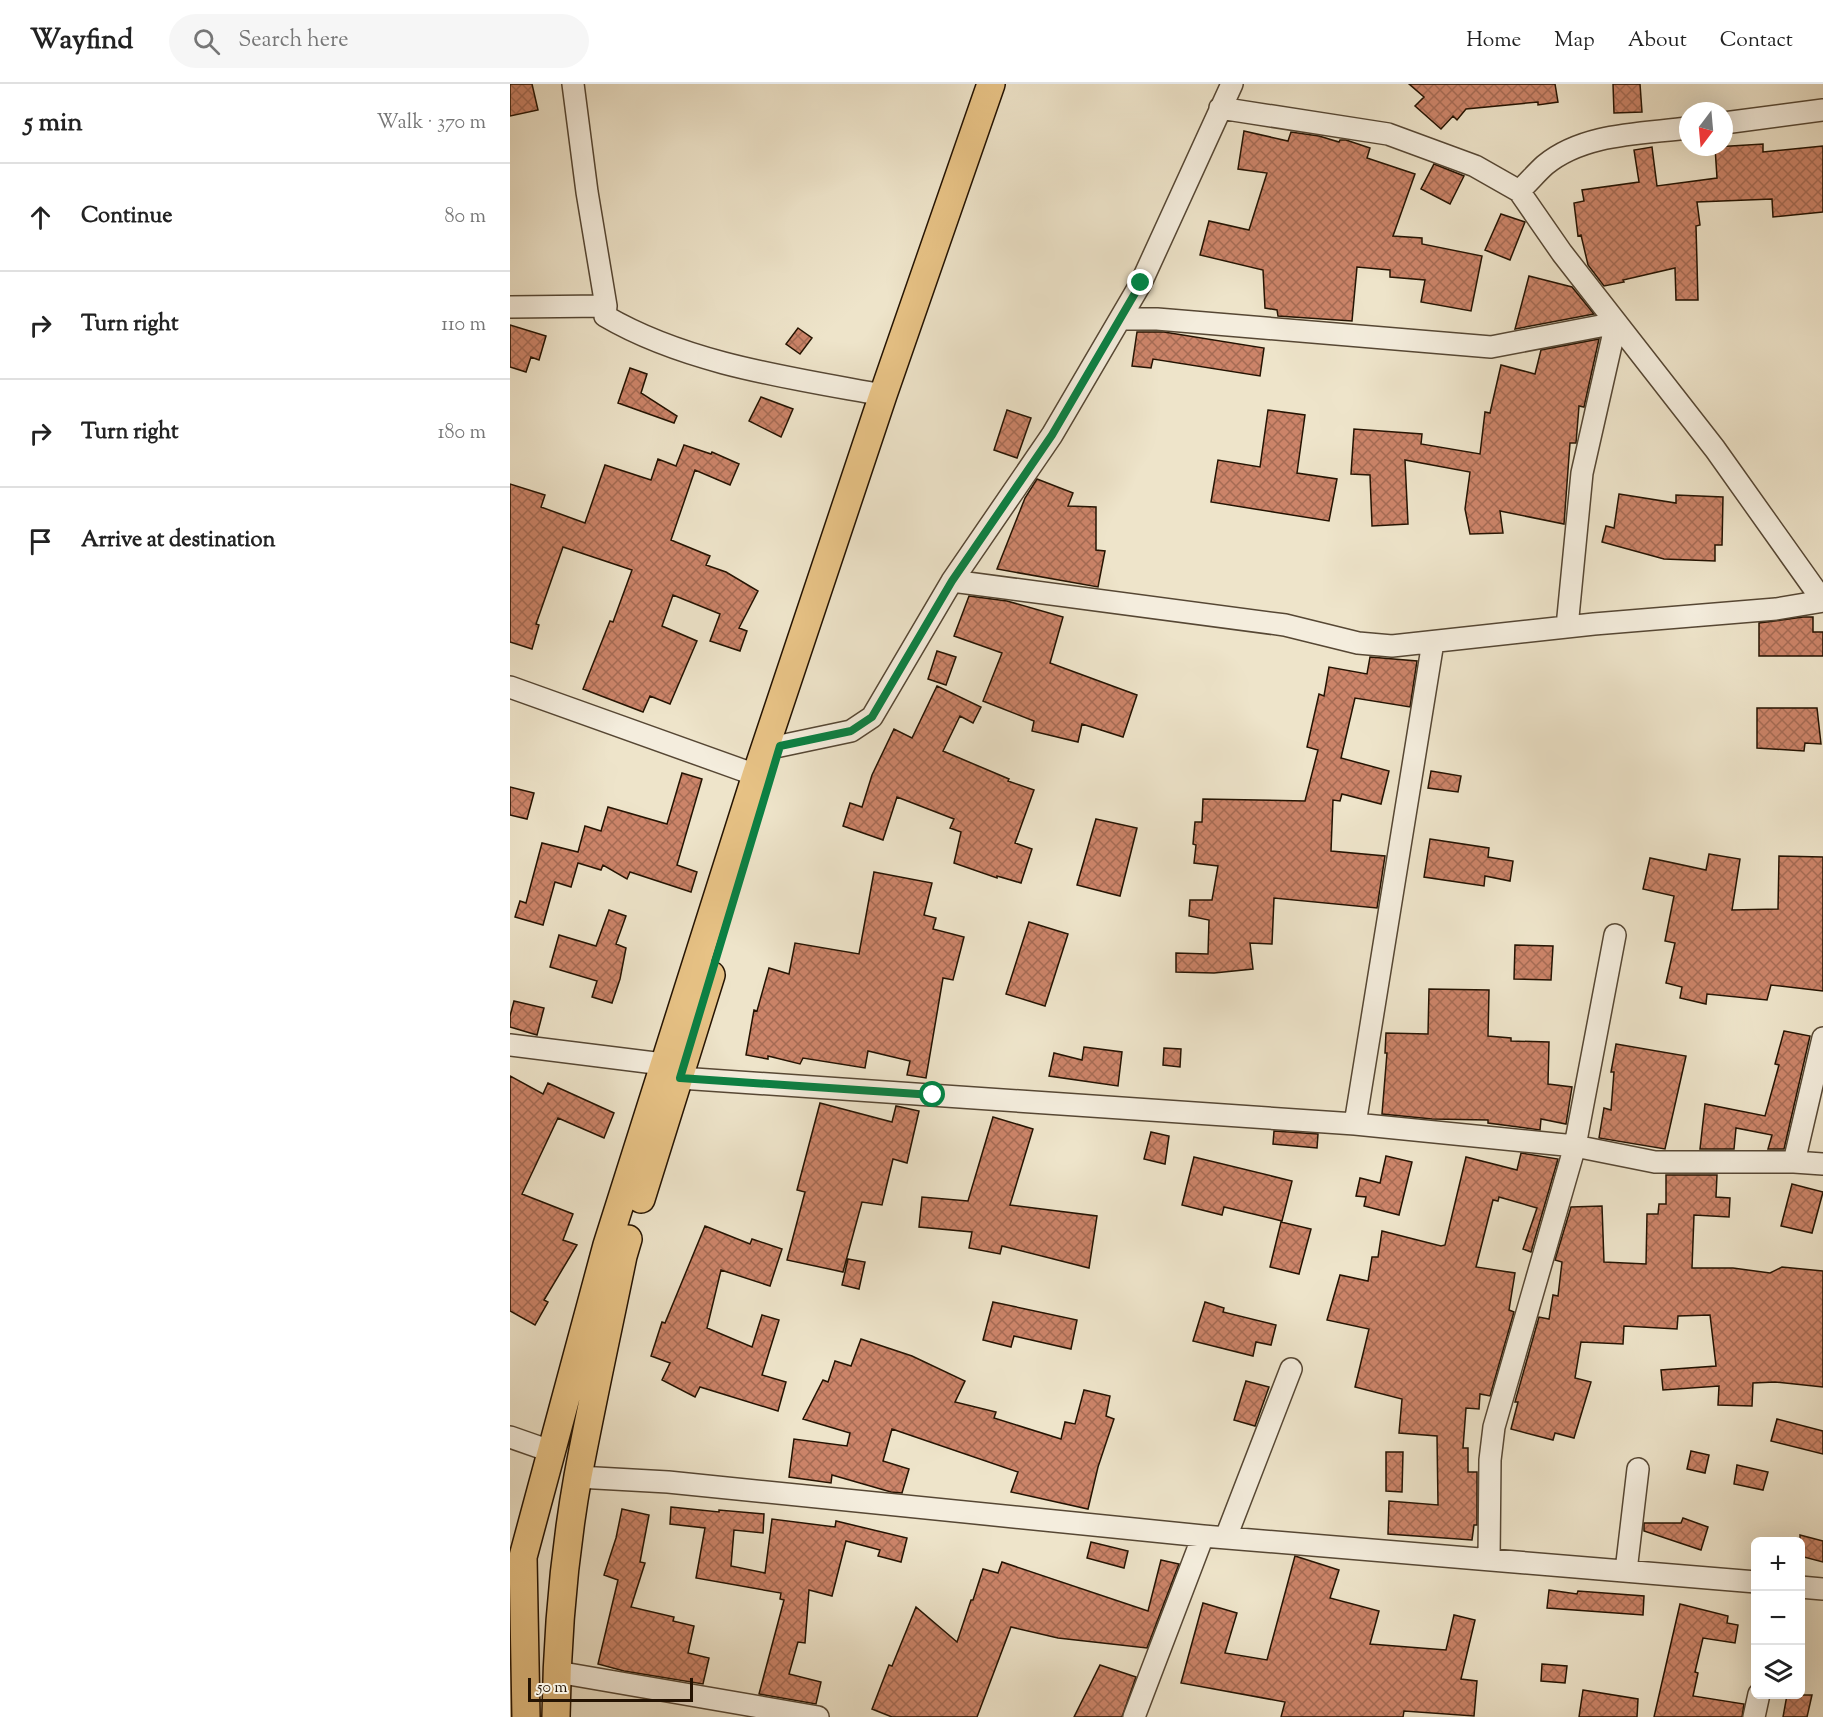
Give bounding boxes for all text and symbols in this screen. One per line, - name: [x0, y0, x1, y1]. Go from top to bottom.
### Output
- search box: [169, 14, 589, 68]
- text: Wayfind: [30, 21, 133, 61]
- icon: search: [190, 25, 223, 58]
- text: Search here: [238, 25, 349, 57]
- text: Home: [1466, 26, 1521, 56]
- text: Map: [1554, 26, 1595, 56]
- text: About: [1628, 26, 1687, 56]
- text: Contact: [1720, 26, 1793, 56]
- north arrow: [1679, 102, 1733, 156]
- text: 5 min: [24, 105, 83, 142]
- text: Walk · 370 m: [376, 109, 486, 138]
- icon: ahead: [24, 201, 57, 234]
- text: Continue: [81, 201, 172, 233]
- text: 80 m: [445, 203, 486, 232]
- route end: [1127, 269, 1153, 295]
- icon: right: [24, 309, 57, 342]
- text: Turn right: [81, 309, 178, 341]
- text: 110 m: [441, 311, 486, 340]
- icon: right: [24, 417, 57, 450]
- text: Turn right: [81, 417, 178, 449]
- text: 180 m: [438, 419, 486, 448]
- icon: arrive: [24, 525, 57, 558]
- text: Arrive at destination: [81, 525, 276, 557]
- route start: [919, 1081, 945, 1107]
- map controls: [1751, 1537, 1805, 1699]
- button: +: [1751, 1537, 1805, 1591]
- button: −: [1751, 1591, 1805, 1645]
- button: layers: [1751, 1645, 1805, 1699]
- scale bar: [528, 1675, 693, 1702]
- text: 50 m: [537, 1677, 568, 1700]

